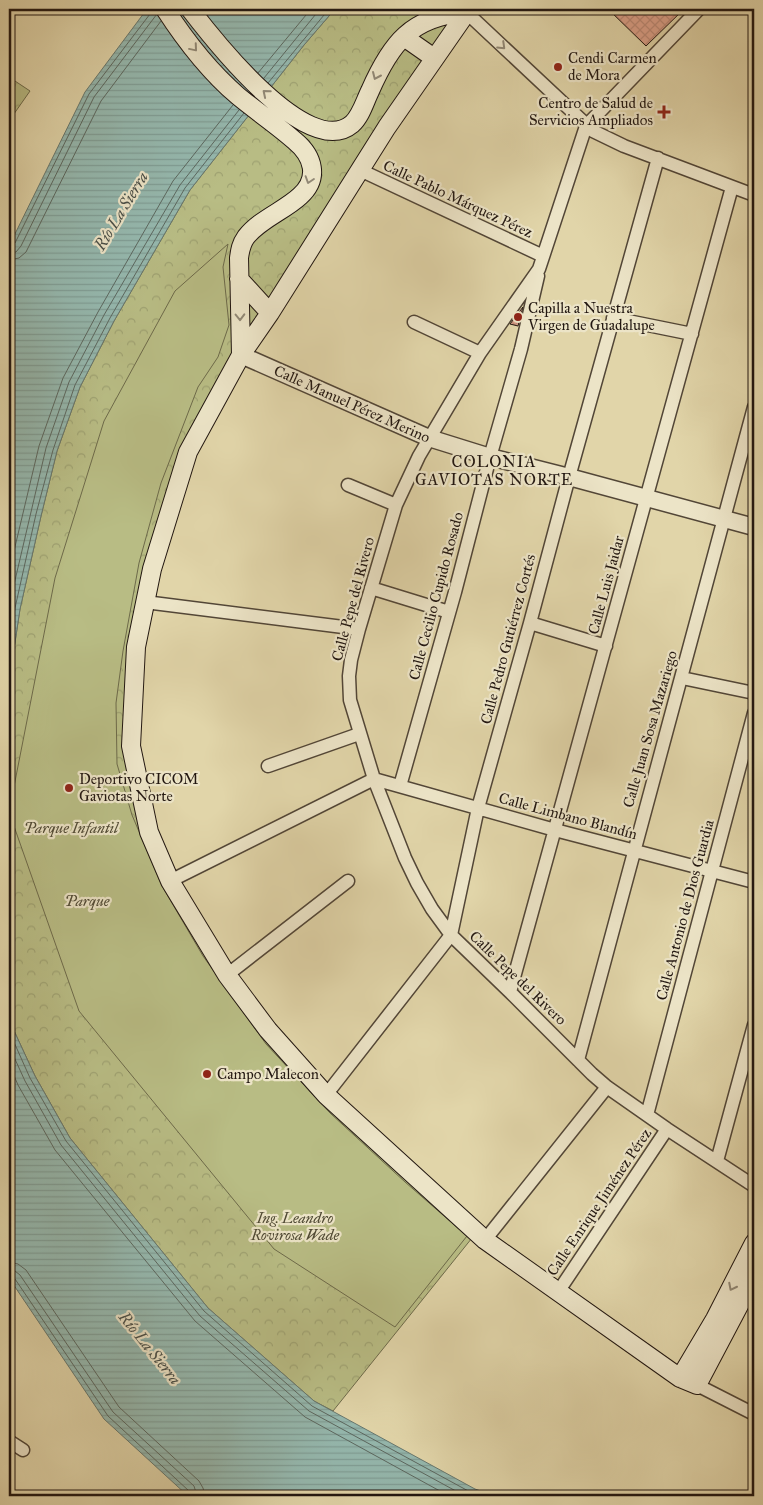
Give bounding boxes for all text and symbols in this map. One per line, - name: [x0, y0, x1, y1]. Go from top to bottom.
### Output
- one-way arrow: [496, 40, 505, 49]
- one-way arrow: [188, 42, 196, 51]
- place label: Cendi Carmen de Mora: [568, 49, 657, 84]
- marker: Cendi Carmen de Mora: [552, 61, 564, 73]
- one-way arrow: [372, 71, 383, 80]
- one-way arrow: [262, 90, 271, 99]
- place label: Centro de Salud de Servicios Ampliados: [529, 94, 653, 129]
- marker: Centro de Salud de Servicios Ampliados: [657, 105, 671, 119]
- street label: Calle Pablo Márquez Pérez: [380, 156, 536, 243]
- water label: Río La Sierra: [90, 168, 152, 254]
- one-way arrow: [305, 176, 315, 184]
- place label: Capilla a Nuestra Virgen de Guadalupe: [527, 299, 655, 334]
- marker: Capilla a Nuestra Virgen de Guadalupe: [512, 311, 524, 323]
- one-way arrow: [235, 314, 245, 321]
- street label: Calle Manuel Pérez Merino: [271, 361, 433, 447]
- district label: COLONIA GAVIOTAS NORTE: [415, 452, 573, 489]
- street label: Calle Cecilio Cupido Rosado: [405, 510, 467, 682]
- street label: Calle Luis Jaidar: [584, 533, 629, 637]
- street label: Calle Pepe del Rivero: [328, 535, 378, 663]
- street label: Calle Pedro Gutiérrez Cortés: [477, 552, 539, 726]
- street label: Calle Juan Sosa Mazariego: [619, 648, 682, 810]
- place label: Deportivo CICOM Gaviotas Norte: [79, 770, 199, 805]
- marker: Deportivo CICOM Gaviotas Norte: [63, 782, 75, 794]
- street label: Calle Limbano Blandín: [497, 789, 639, 843]
- street label: Calle Antonio de Dios Guardia: [652, 817, 718, 1002]
- park label: Parque Infantil: [24, 819, 120, 837]
- park label: Parque: [65, 892, 110, 910]
- street label: Calle Pepe del Rivero: [466, 927, 570, 1029]
- place label: Campo Malecon: [217, 1065, 319, 1083]
- marker: Campo Malecon: [201, 1068, 213, 1080]
- street label: Calle Enrique Jiménez Pérez: [543, 1125, 656, 1280]
- park label: Ing. Leandro Rovirosa Wade: [250, 1209, 340, 1244]
- one-way arrow: [728, 1281, 738, 1290]
- water label: Río La Sierra: [114, 1307, 185, 1388]

